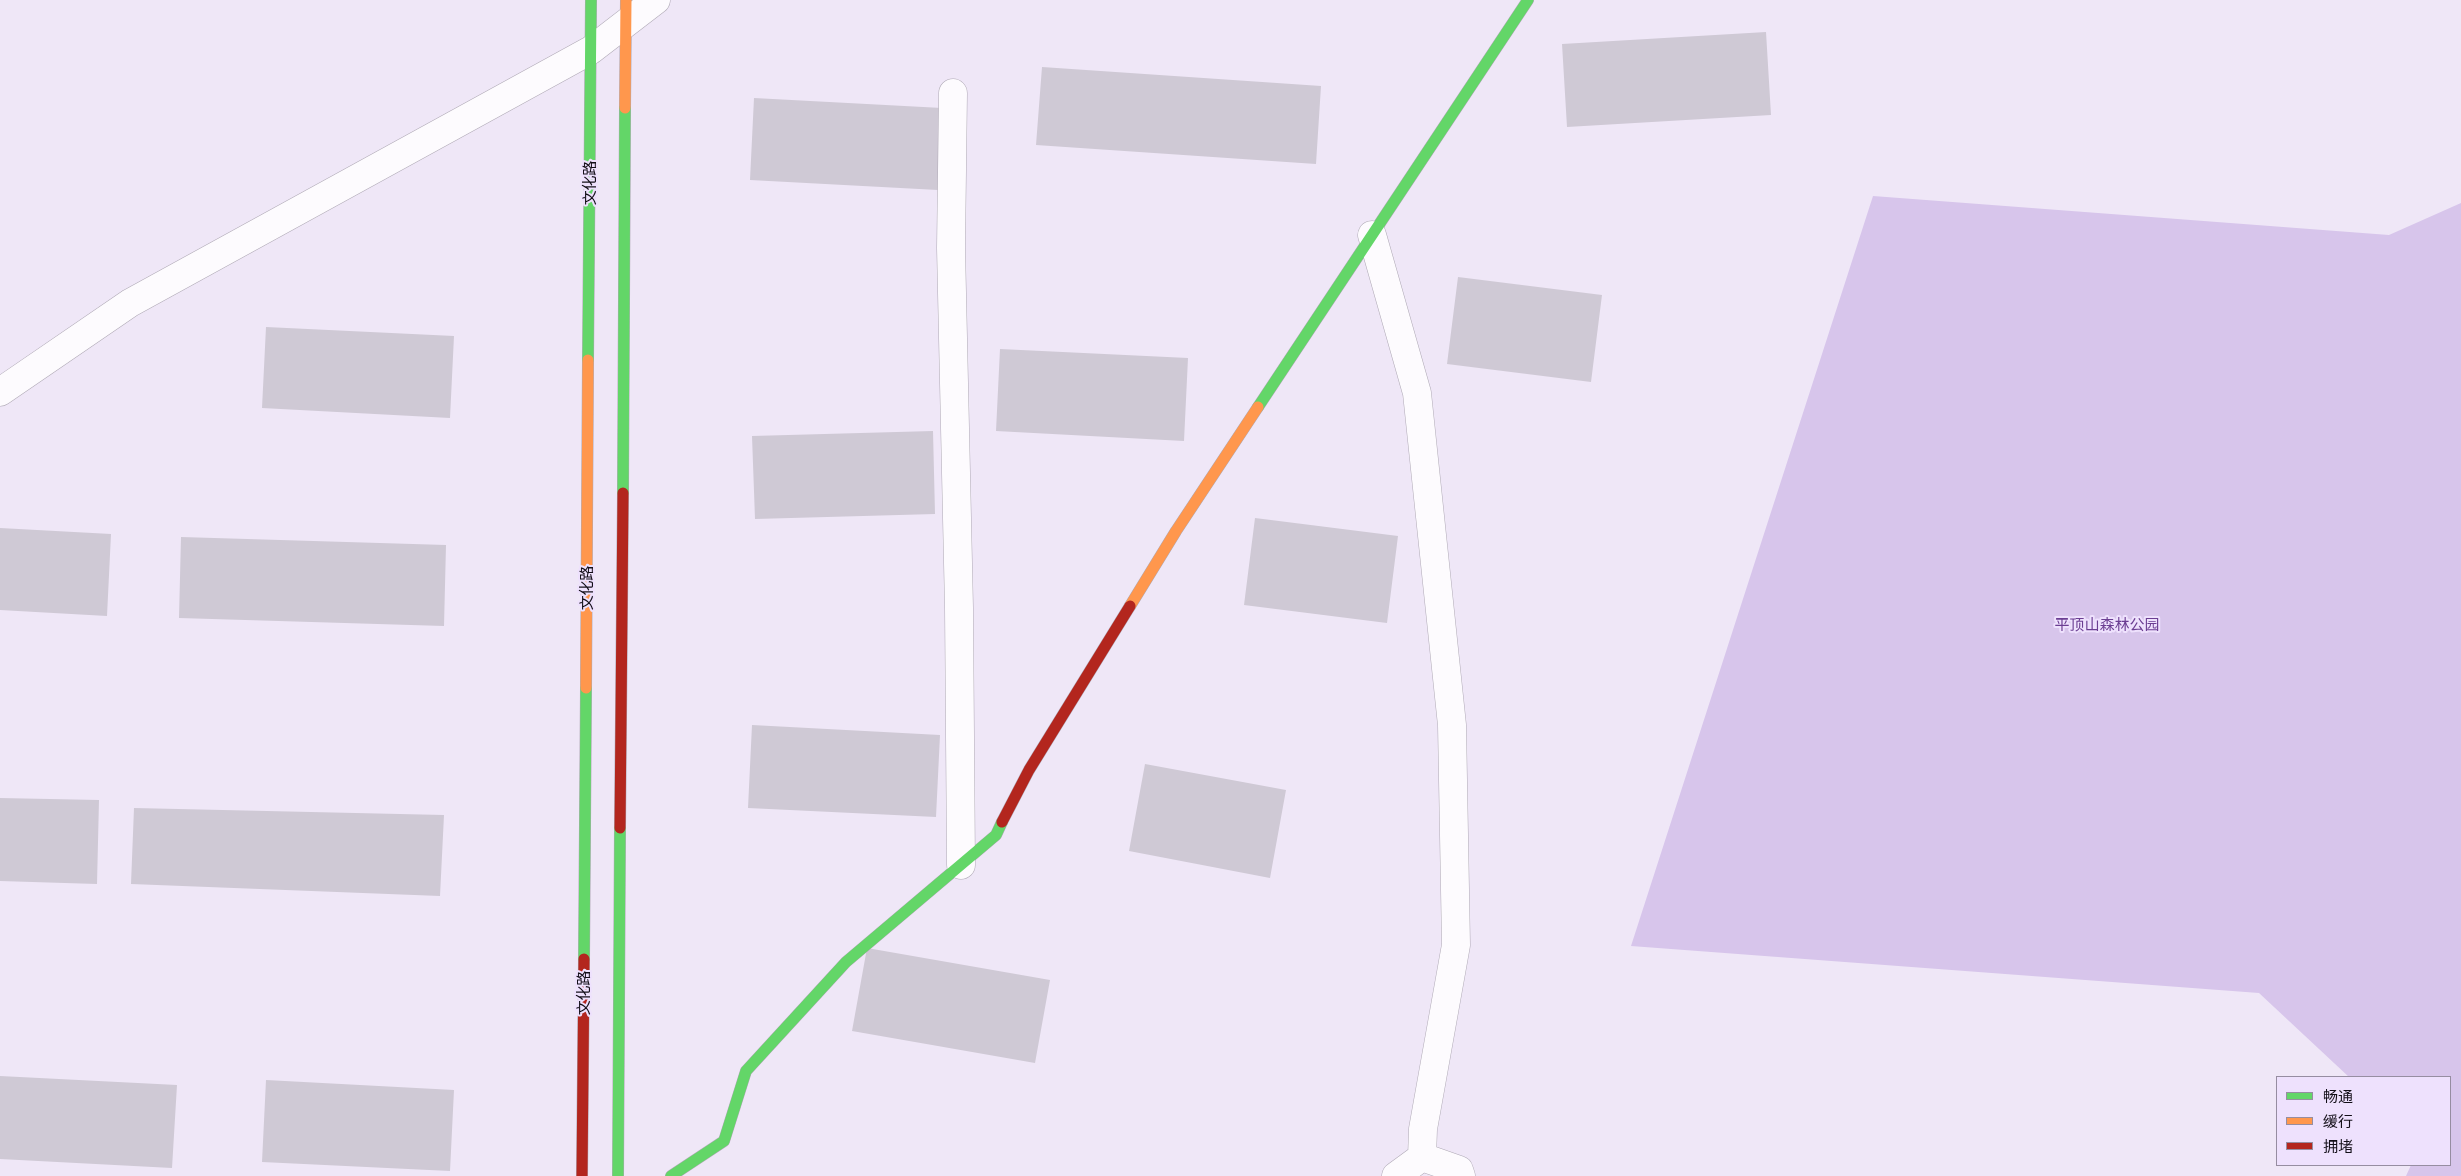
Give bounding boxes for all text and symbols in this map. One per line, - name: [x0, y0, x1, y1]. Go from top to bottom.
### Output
- street label: 文化路: [581, 161, 599, 205]
- street label: 文化路: [578, 566, 596, 610]
- park label: 平顶山森林公园: [2055, 616, 2159, 634]
- street label: 文化路: [575, 971, 593, 1015]
- legend: [2276, 1076, 2451, 1166]
- text: 畅通: [2323, 1088, 2353, 1105]
- text: 缓行: [2323, 1113, 2353, 1130]
- text: 拥堵: [2323, 1138, 2353, 1155]

